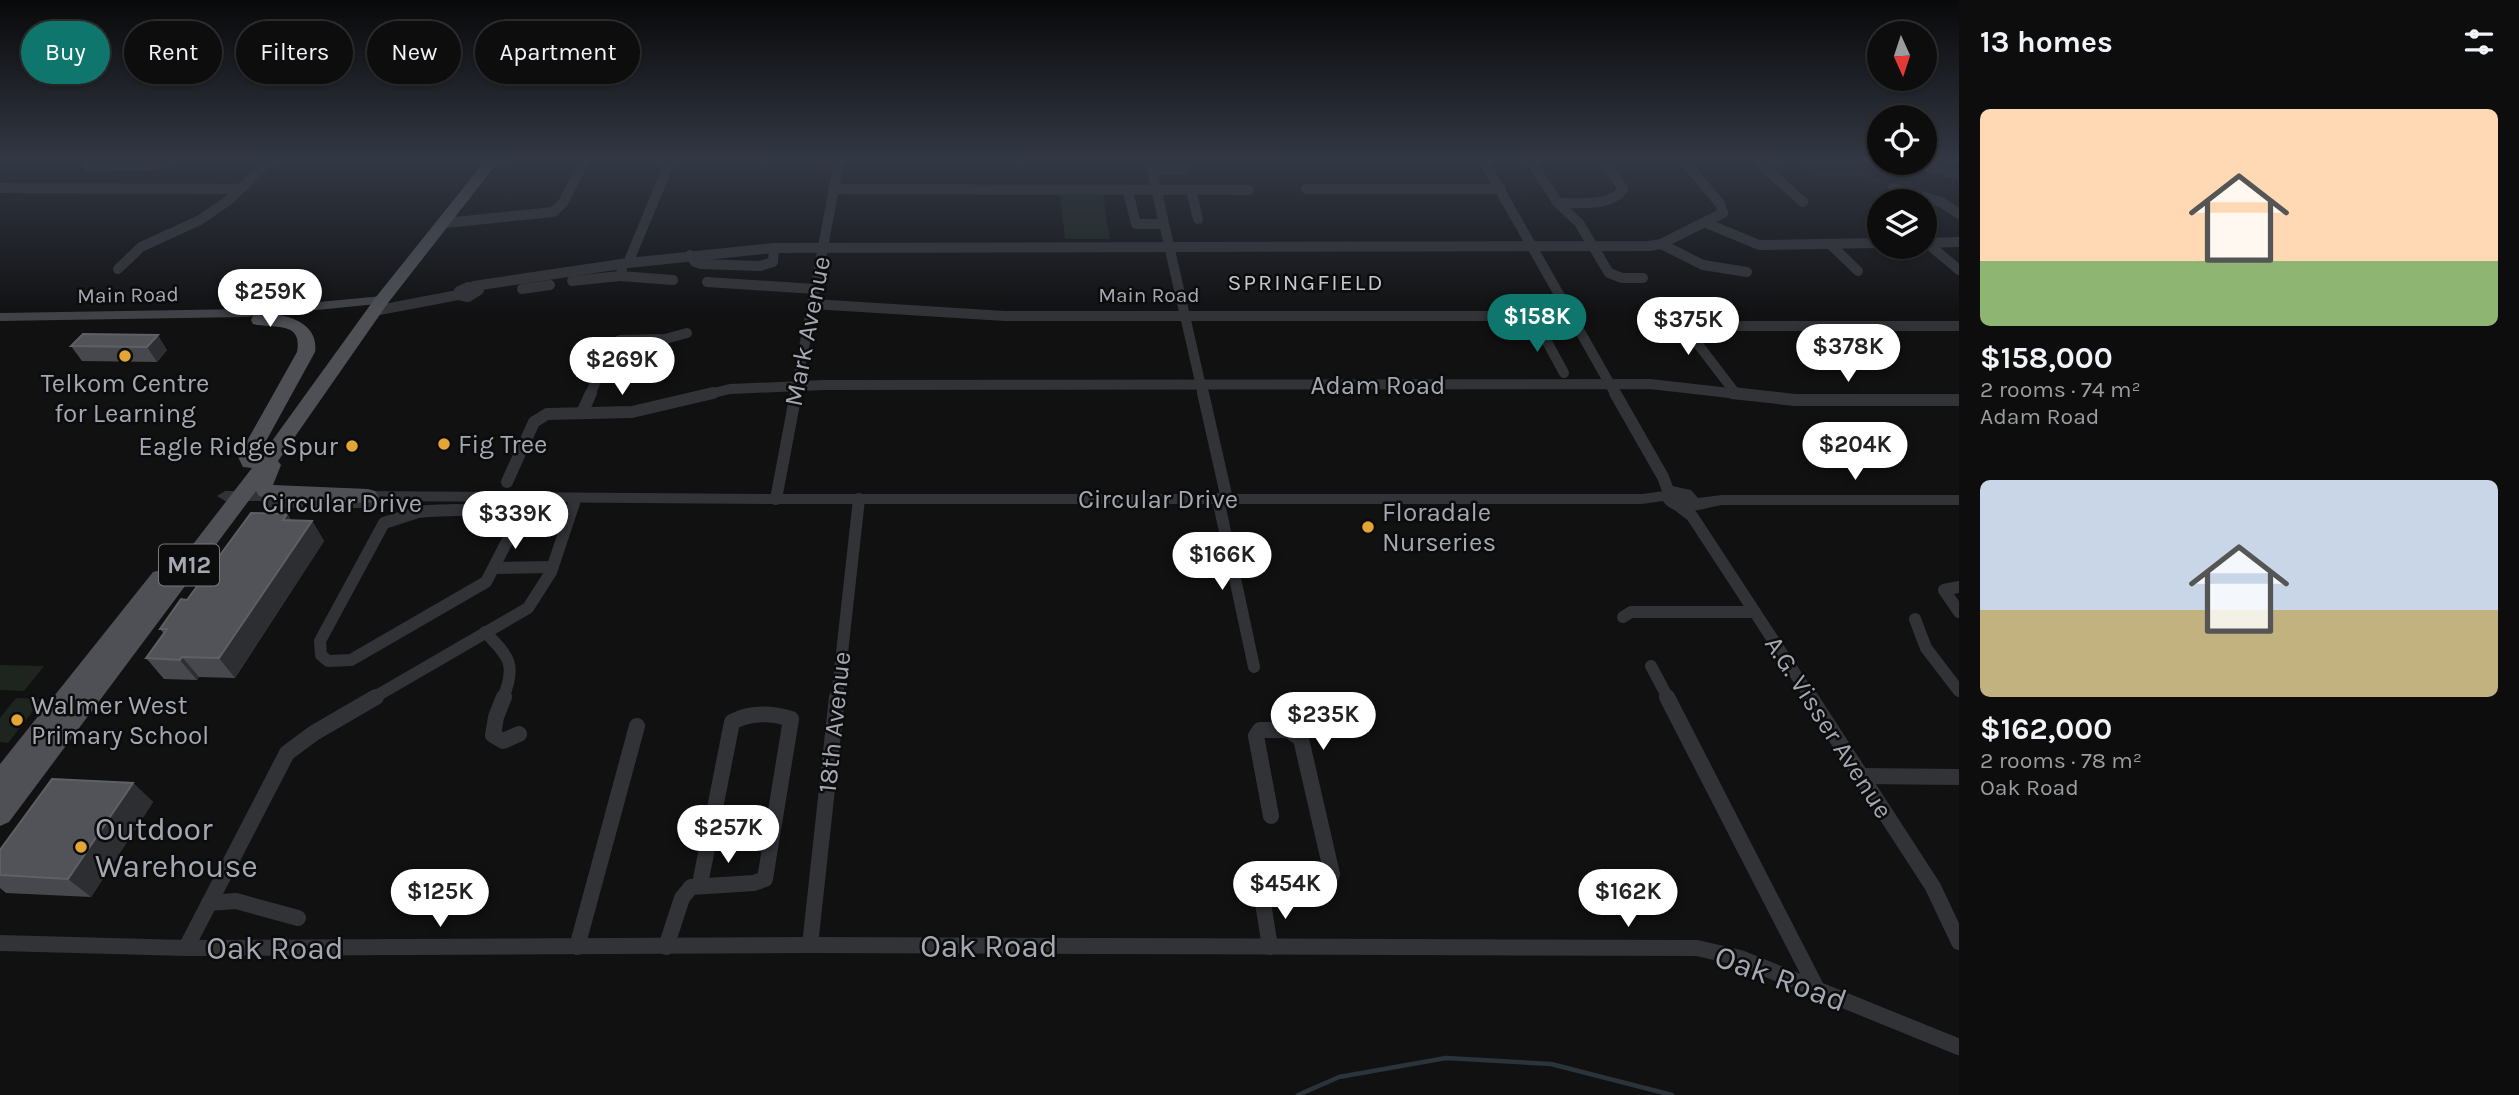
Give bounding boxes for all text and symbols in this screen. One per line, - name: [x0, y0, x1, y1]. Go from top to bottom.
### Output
- chip: Buy: [21, 21, 110, 84]
- chip: Rent: [124, 21, 222, 84]
- chip: Filters: [236, 21, 353, 84]
- chip: New: [367, 21, 461, 84]
- chip: Apartment: [475, 21, 640, 84]
- north arrow: [1867, 21, 1937, 91]
- map controls: [1867, 21, 1937, 259]
- icon: filters: [2460, 23, 2498, 61]
- text: 13 homes: [1980, 24, 2113, 60]
- button: locate: [1867, 105, 1937, 175]
- icon: home: [2176, 155, 2302, 281]
- button: layers: [1867, 189, 1937, 259]
- street label: Mark Avenue: [778, 253, 837, 409]
- district label: SPRINGFIELD: [1227, 269, 1385, 296]
- pin: $259K: [221, 270, 319, 329]
- text: $259K: [234, 278, 306, 305]
- street label: Main Road: [77, 282, 179, 308]
- street label: Main Road: [1098, 283, 1200, 307]
- pin: $158K: [1488, 294, 1586, 354]
- pin: $375K: [1639, 298, 1737, 357]
- text: $158K: [1503, 303, 1571, 330]
- text: $375K: [1653, 306, 1723, 333]
- pin: $378K: [1799, 324, 1897, 384]
- text: $378K: [1812, 333, 1884, 360]
- pin: $269K: [573, 338, 671, 397]
- text: $158,000: [1980, 340, 2113, 376]
- text: $269K: [586, 346, 658, 373]
- marker: Telkom Centre for Learning: [117, 348, 133, 364]
- place label: Telkom Centre for Learning: [41, 368, 209, 429]
- street label: Adam Road: [1310, 370, 1446, 401]
- text: 2 rooms · 74 m²: [1980, 376, 2141, 403]
- text: Adam Road: [1980, 403, 2099, 430]
- pin: $204K: [1806, 422, 1904, 482]
- place label: Fig Tree: [458, 429, 547, 460]
- place label: Eagle Ridge Spur: [138, 431, 339, 462]
- text: $204K: [1818, 431, 1892, 458]
- marker: Fig Tree: [436, 436, 452, 452]
- marker: Eagle Ridge Spur: [344, 438, 360, 454]
- street label: Circular Drive: [1078, 484, 1238, 515]
- street label: Circular Drive: [262, 488, 422, 519]
- pin: $339K: [466, 491, 564, 551]
- place label: Floradale Nurseries: [1382, 497, 1496, 558]
- text: $339K: [478, 500, 552, 527]
- marker: Floradale Nurseries: [1360, 519, 1376, 535]
- icon: home: [2176, 526, 2302, 652]
- pin: $166K: [1173, 532, 1271, 592]
- text: $166K: [1188, 541, 1256, 568]
- road number: M12: [159, 544, 219, 586]
- street label: A.G. Visser Avenue: [1758, 630, 1899, 824]
- street label: 18th Avenue: [812, 650, 857, 794]
- place label: Walmer West Primary School: [31, 690, 209, 751]
- pin: $235K: [1274, 692, 1372, 752]
- text: $235K: [1287, 701, 1359, 728]
- text: $162,000: [1980, 711, 2112, 747]
- marker: Walmer West Primary School: [9, 712, 25, 728]
- text: 2 rooms · 78 m²: [1980, 747, 2142, 774]
- text: Oak Road: [1980, 774, 2079, 801]
- pin: $257K: [679, 806, 777, 865]
- place label: Outdoor Warehouse: [95, 811, 258, 885]
- text: $257K: [693, 814, 763, 841]
- marker: Outdoor Warehouse: [73, 839, 89, 855]
- pin: $454K: [1236, 862, 1334, 921]
- pin: $125K: [391, 870, 489, 929]
- text: $454K: [1249, 870, 1321, 897]
- pin: $162K: [1579, 870, 1677, 929]
- text: $125K: [407, 878, 473, 905]
- text: $162K: [1595, 878, 1661, 905]
- street label: Oak Road: [920, 928, 1058, 965]
- street label: Oak Road: [206, 930, 344, 967]
- street label: Oak Road: [1710, 938, 1852, 1019]

